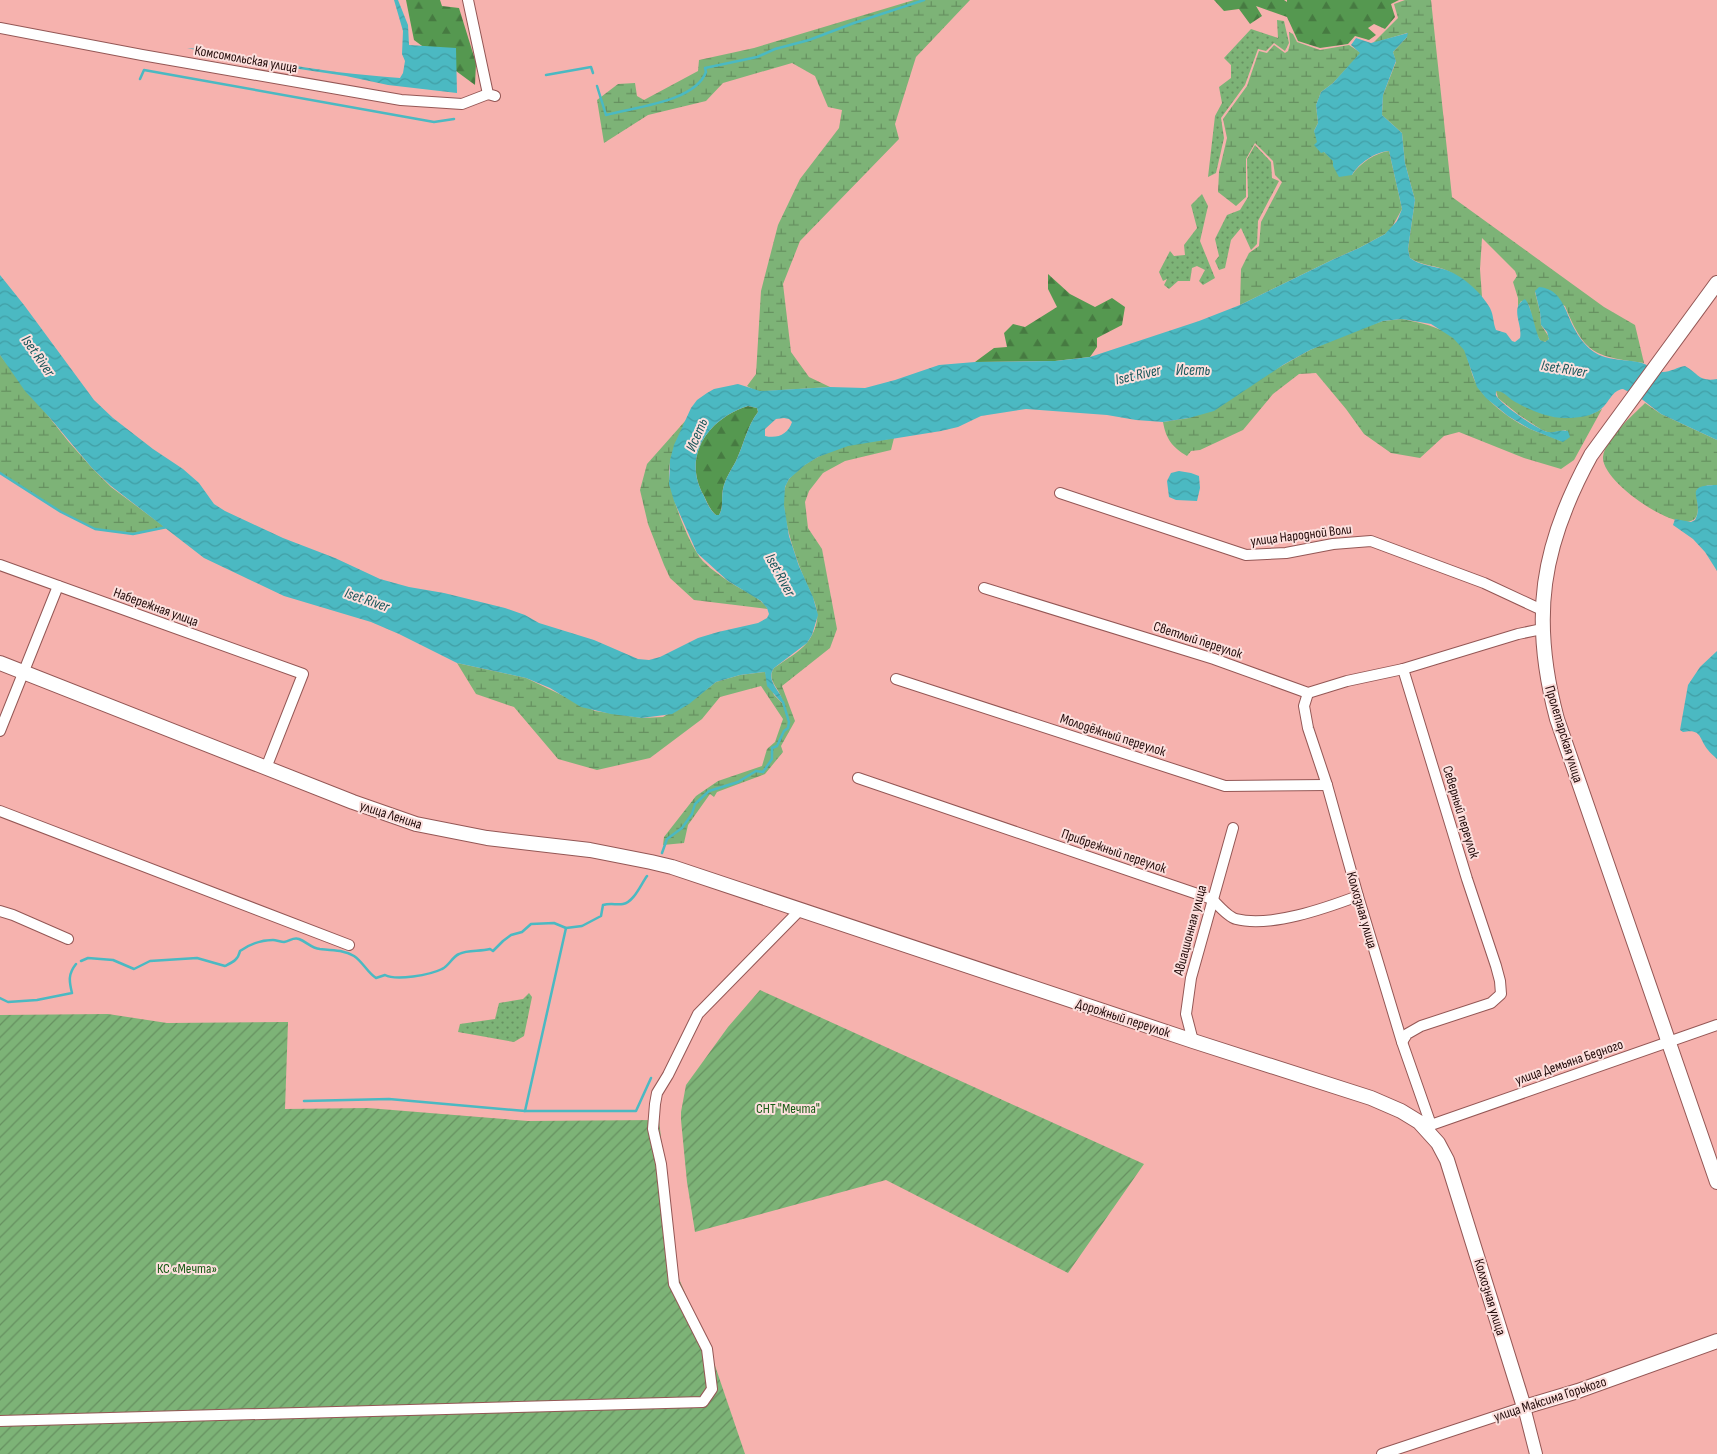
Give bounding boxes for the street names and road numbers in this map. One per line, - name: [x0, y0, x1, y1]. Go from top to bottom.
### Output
- street label: Комсомольская улица: [193, 42, 299, 76]
- street label: улица Народной Воли: [1249, 520, 1353, 550]
- street label: Набережная улица: [111, 584, 201, 630]
- street label: Светлый переулок: [1151, 618, 1245, 663]
- street label: Пролетарская улица: [1541, 683, 1587, 785]
- street label: Молодёжный переулок: [1058, 710, 1169, 760]
- street label: Северный переулок: [1439, 764, 1483, 861]
- street label: улица Ленина: [358, 797, 424, 833]
- street label: Прибрежный переулок: [1059, 825, 1169, 877]
- street label: Колхозная улица: [1343, 870, 1381, 950]
- street label: Авиационная улица: [1170, 883, 1210, 978]
- street label: Дорожный переулок: [1074, 995, 1173, 1041]
- street label: улица Демьяна Бедного: [1513, 1035, 1626, 1088]
- street label: Колхозная улица: [1470, 1257, 1510, 1337]
- street label: улица Максима Горького: [1491, 1373, 1609, 1425]

